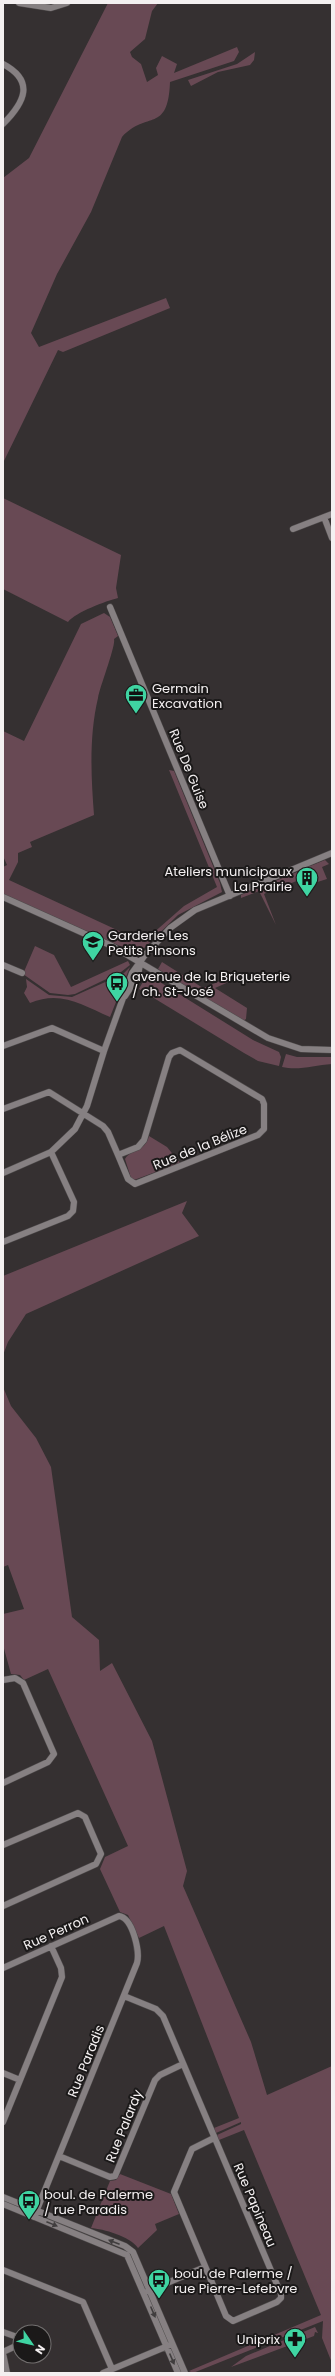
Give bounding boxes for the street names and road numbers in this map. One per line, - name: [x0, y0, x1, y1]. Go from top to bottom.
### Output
- street label: Rue De Guise: [164, 726, 214, 812]
- street label: Rue de la Bélize: [150, 1119, 250, 1175]
- street label: Rue Perron: [20, 1909, 92, 1955]
- street label: Rue Paradis: [63, 2022, 109, 2100]
- street label: Rue Palardy: [101, 2086, 147, 2165]
- street label: Rue Papineau: [229, 2160, 281, 2250]

